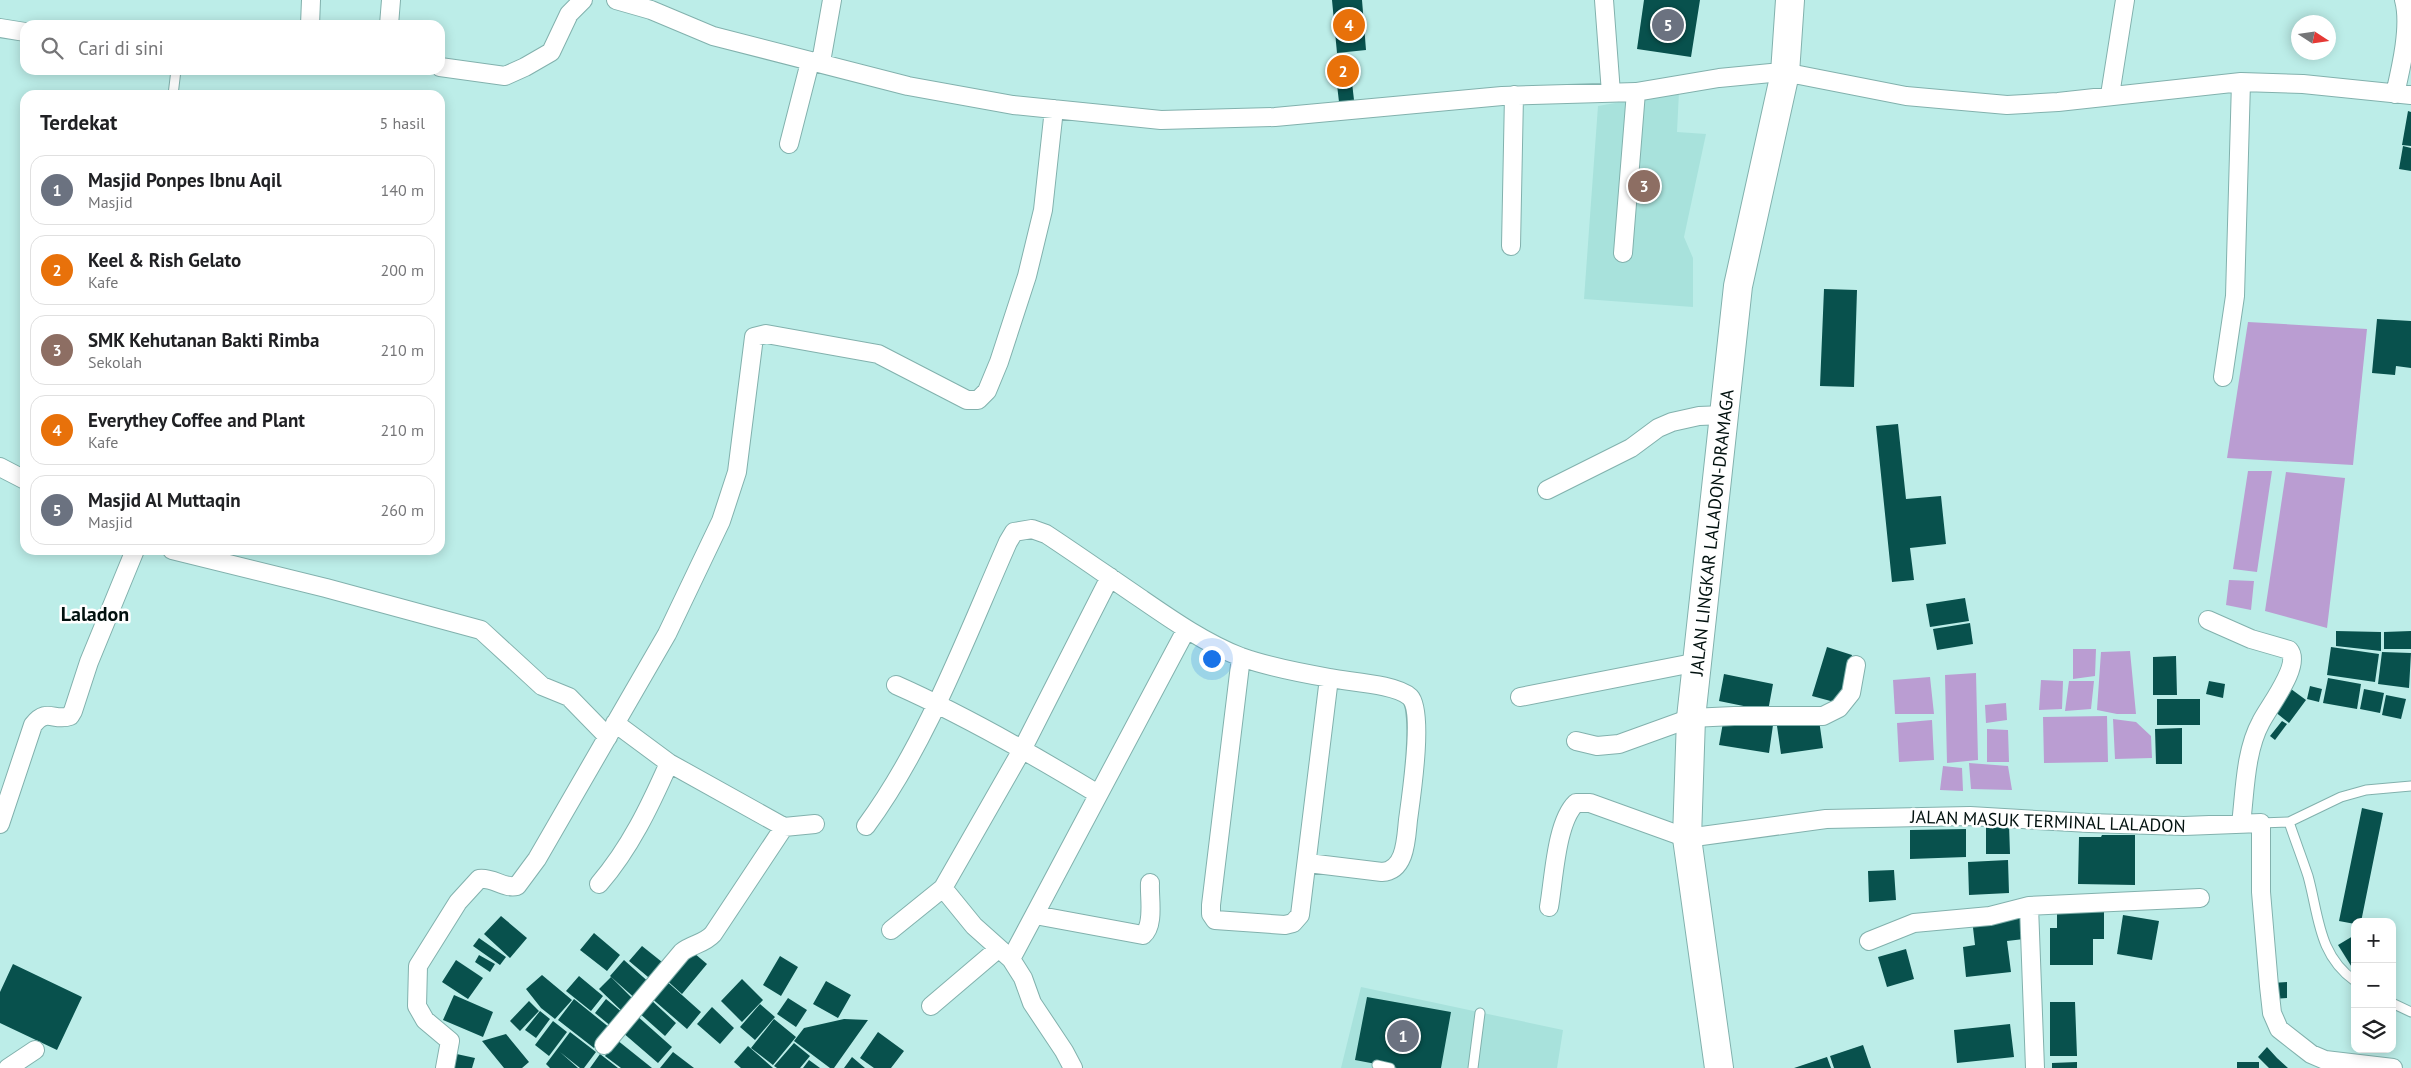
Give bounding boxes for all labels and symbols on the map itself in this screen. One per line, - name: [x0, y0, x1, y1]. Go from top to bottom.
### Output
- pin: 4: [1333, 6, 1365, 44]
- pin: 5: [1652, 6, 1684, 44]
- north arrow: [2291, 15, 2336, 60]
- pin: 2: [1327, 52, 1359, 90]
- pin: 3: [1628, 167, 1660, 205]
- street label: JALAN LINGKAR LALADON-DRAMAGA: [1684, 388, 1738, 678]
- district label: Laladon: [61, 601, 129, 627]
- your location: [1199, 646, 1225, 672]
- street label: JALAN MASUK TERMINAL LALADON: [1909, 805, 2186, 837]
- pin: 1: [1387, 1017, 1419, 1055]

